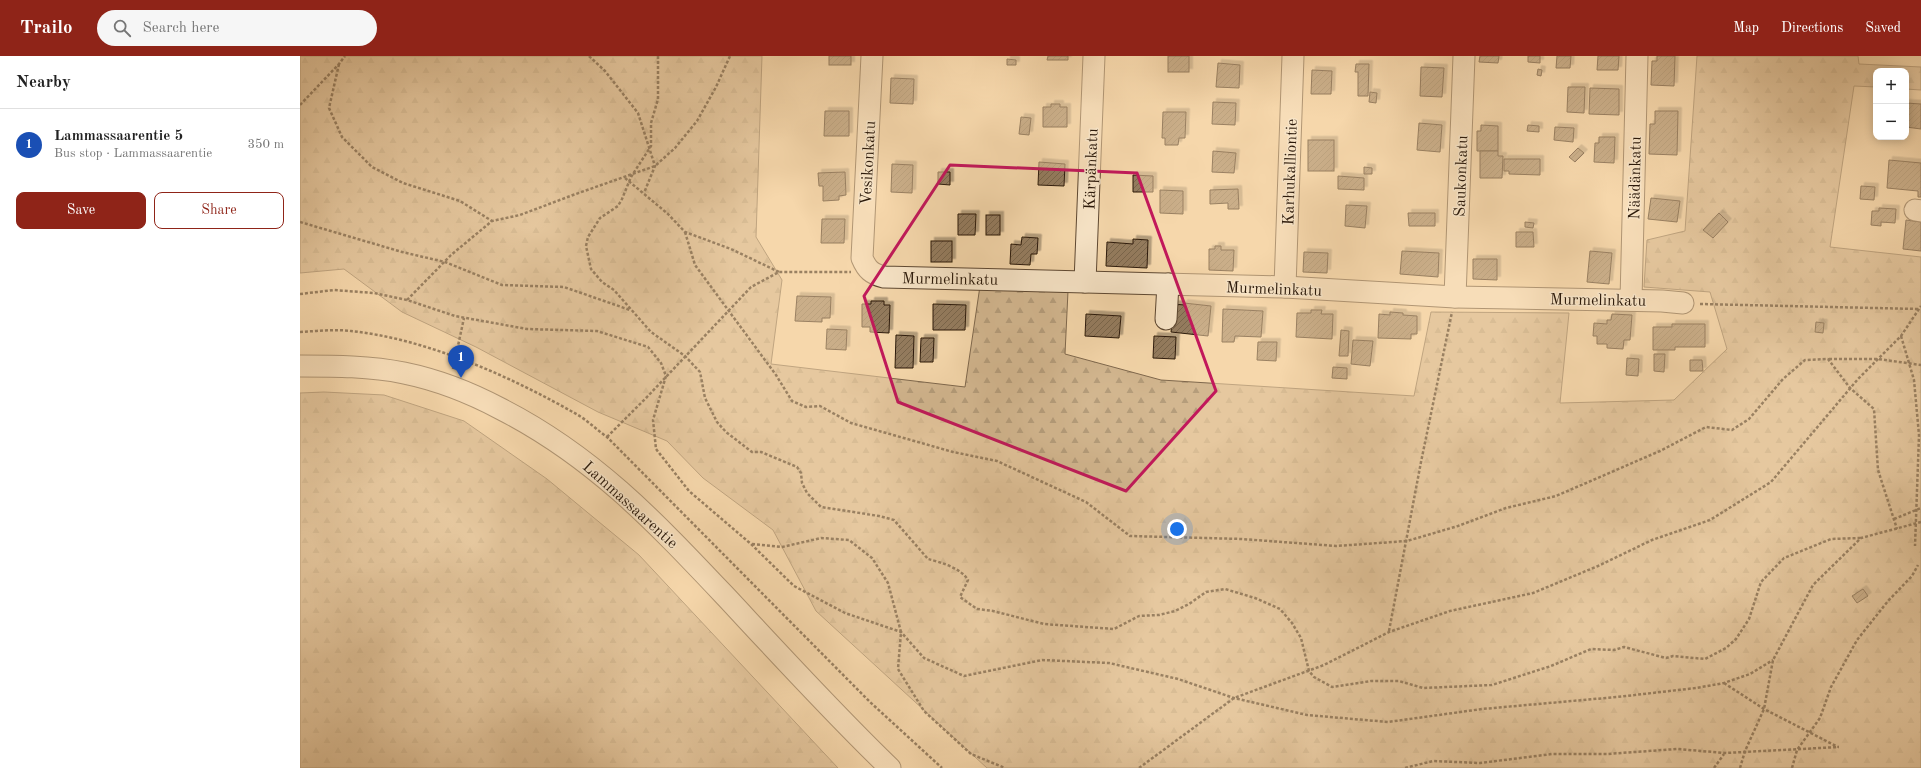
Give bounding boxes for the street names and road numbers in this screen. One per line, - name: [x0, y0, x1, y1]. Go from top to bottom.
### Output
- street label: Karhukalliontie: [1281, 118, 1301, 226]
- street label: Vesikonkatu: [859, 120, 879, 206]
- street label: Kärpänkatu: [1083, 127, 1101, 210]
- street label: Saukonkatu: [1453, 135, 1471, 217]
- street label: Näädänkatu: [1627, 136, 1645, 220]
- street label: Murmelinkatu: [902, 271, 999, 289]
- street label: Murmelinkatu: [1226, 280, 1323, 300]
- street label: Murmelinkatu: [1550, 292, 1647, 310]
- street label: Lammassaarentie: [579, 459, 680, 552]

